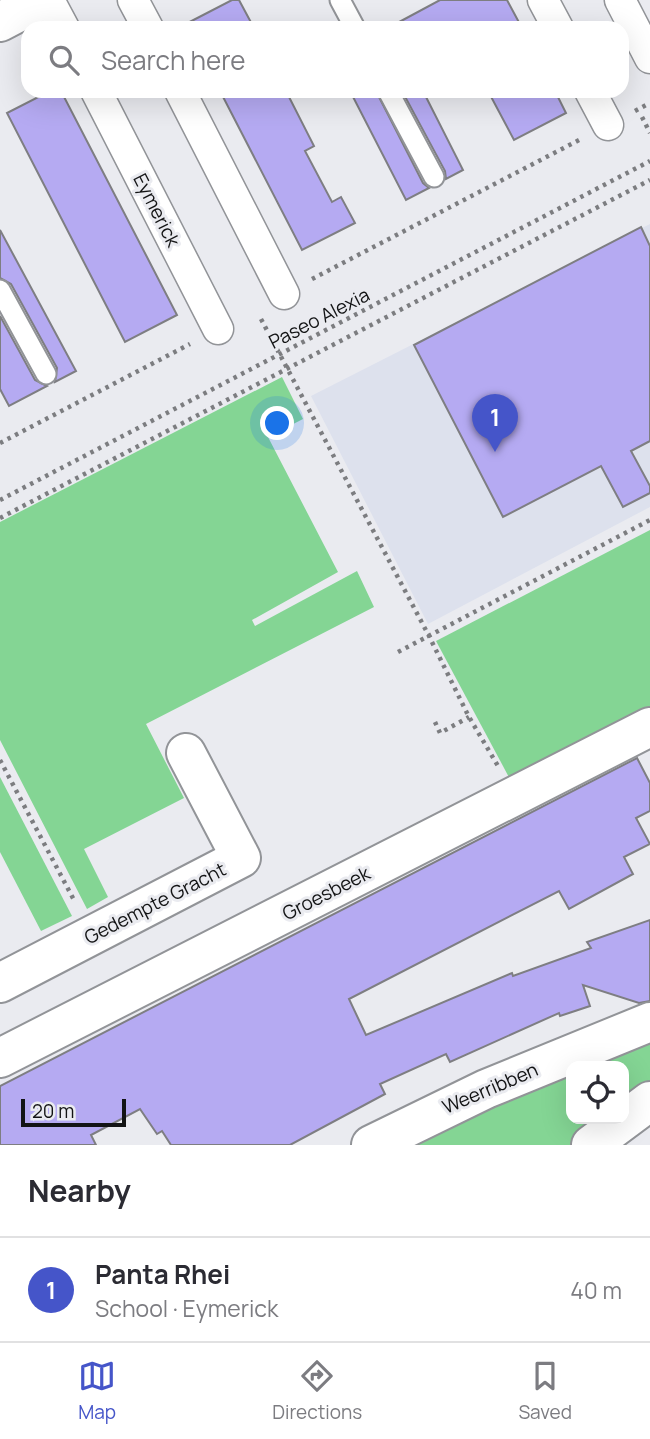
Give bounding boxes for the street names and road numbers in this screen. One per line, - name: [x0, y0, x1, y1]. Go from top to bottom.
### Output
- street label: Eymerick: [127, 169, 187, 252]
- street label: Paseo Alexia: [264, 281, 374, 355]
- street label: Gedempte Gracht: [80, 856, 230, 950]
- street label: Groesbeek: [278, 860, 375, 926]
- street label: Weerribben: [438, 1056, 542, 1120]

